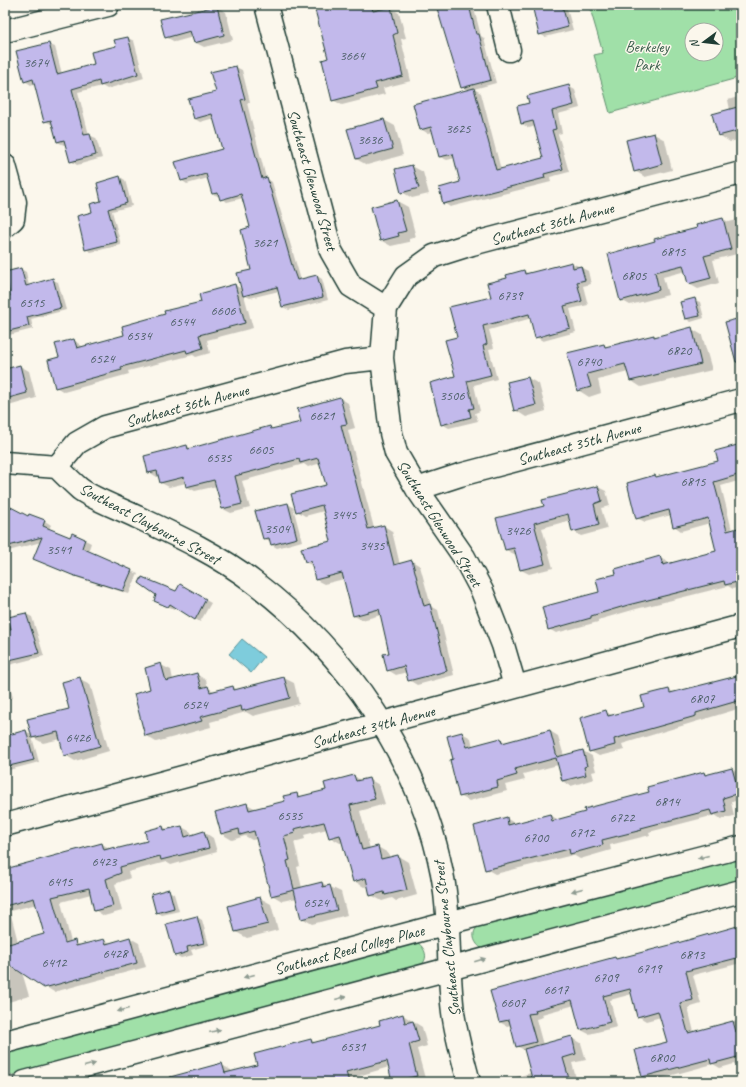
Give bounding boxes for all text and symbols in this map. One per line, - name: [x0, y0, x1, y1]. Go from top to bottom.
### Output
- north arrow: [684, 22, 724, 62]
- park label: Berkeley Park: [625, 37, 670, 75]
- text: N: [686, 37, 702, 50]
- house number: 3664: [339, 47, 366, 64]
- house number: 3674: [23, 54, 50, 71]
- street label: Southeast Glenwood Street: [282, 107, 342, 255]
- house number: 3625: [445, 120, 471, 137]
- house number: 3636: [357, 131, 383, 148]
- street label: Southeast 36th Avenue: [489, 198, 618, 250]
- house number: 3621: [252, 234, 278, 251]
- house number: 6815: [660, 243, 686, 260]
- house number: 6805: [621, 267, 647, 284]
- house number: 6739: [497, 287, 524, 304]
- house number: 6515: [19, 294, 45, 311]
- house number: 6606: [210, 302, 236, 319]
- house number: 6544: [169, 313, 196, 330]
- house number: 6534: [126, 327, 153, 344]
- house number: 6820: [666, 342, 693, 359]
- house number: 6524: [89, 350, 116, 367]
- house number: 6740: [576, 353, 603, 370]
- street label: Southeast 36th Avenue: [124, 380, 253, 432]
- house number: 3506: [439, 387, 465, 404]
- house number: 6621: [309, 407, 335, 424]
- street label: Southeast 35th Avenue: [516, 418, 645, 470]
- house number: 6605: [248, 441, 274, 458]
- house number: 6535: [206, 449, 232, 466]
- street label: Southeast Glenwood Street: [392, 456, 487, 592]
- house number: 6815: [680, 473, 706, 490]
- street label: Southeast Claybourne Street: [76, 478, 226, 571]
- house number: 3445: [331, 506, 357, 523]
- house number: 3504: [264, 520, 291, 537]
- house number: 3426: [505, 522, 531, 539]
- house number: 3435: [359, 537, 385, 554]
- house number: 3541: [46, 541, 72, 558]
- house number: 6807: [689, 690, 715, 707]
- house number: 6524: [182, 696, 209, 713]
- street label: Southeast 34th Avenue: [310, 701, 439, 753]
- house number: 6426: [65, 729, 91, 746]
- house number: 6814: [654, 793, 681, 810]
- house number: 6535: [277, 807, 303, 824]
- house number: 6722: [609, 809, 636, 826]
- house number: 6712: [569, 824, 596, 841]
- house number: 6700: [523, 829, 550, 846]
- house number: 6423: [91, 853, 118, 870]
- one-way arrow: [697, 854, 709, 860]
- street label: Southeast Claybourne Street: [429, 858, 465, 1018]
- house number: 6415: [47, 873, 73, 890]
- one-way arrow: [571, 887, 584, 893]
- house number: 6524: [303, 894, 330, 911]
- street label: Southeast Reed College Place: [272, 920, 428, 980]
- house number: 6428: [102, 945, 129, 962]
- house number: 6813: [679, 946, 706, 963]
- house number: 6412: [41, 954, 68, 971]
- one-way arrow: [474, 957, 486, 963]
- house number: 6719: [636, 960, 663, 977]
- house number: 6709: [593, 969, 620, 986]
- one-way arrow: [242, 974, 255, 980]
- house number: 6617: [543, 981, 569, 998]
- house number: 6607: [500, 994, 526, 1011]
- one-way arrow: [335, 995, 347, 1001]
- one-way arrow: [117, 1007, 129, 1013]
- one-way arrow: [209, 1028, 221, 1034]
- house number: 6531: [340, 1038, 366, 1055]
- house number: 6800: [649, 1049, 676, 1066]
- one-way arrow: [84, 1062, 96, 1068]

